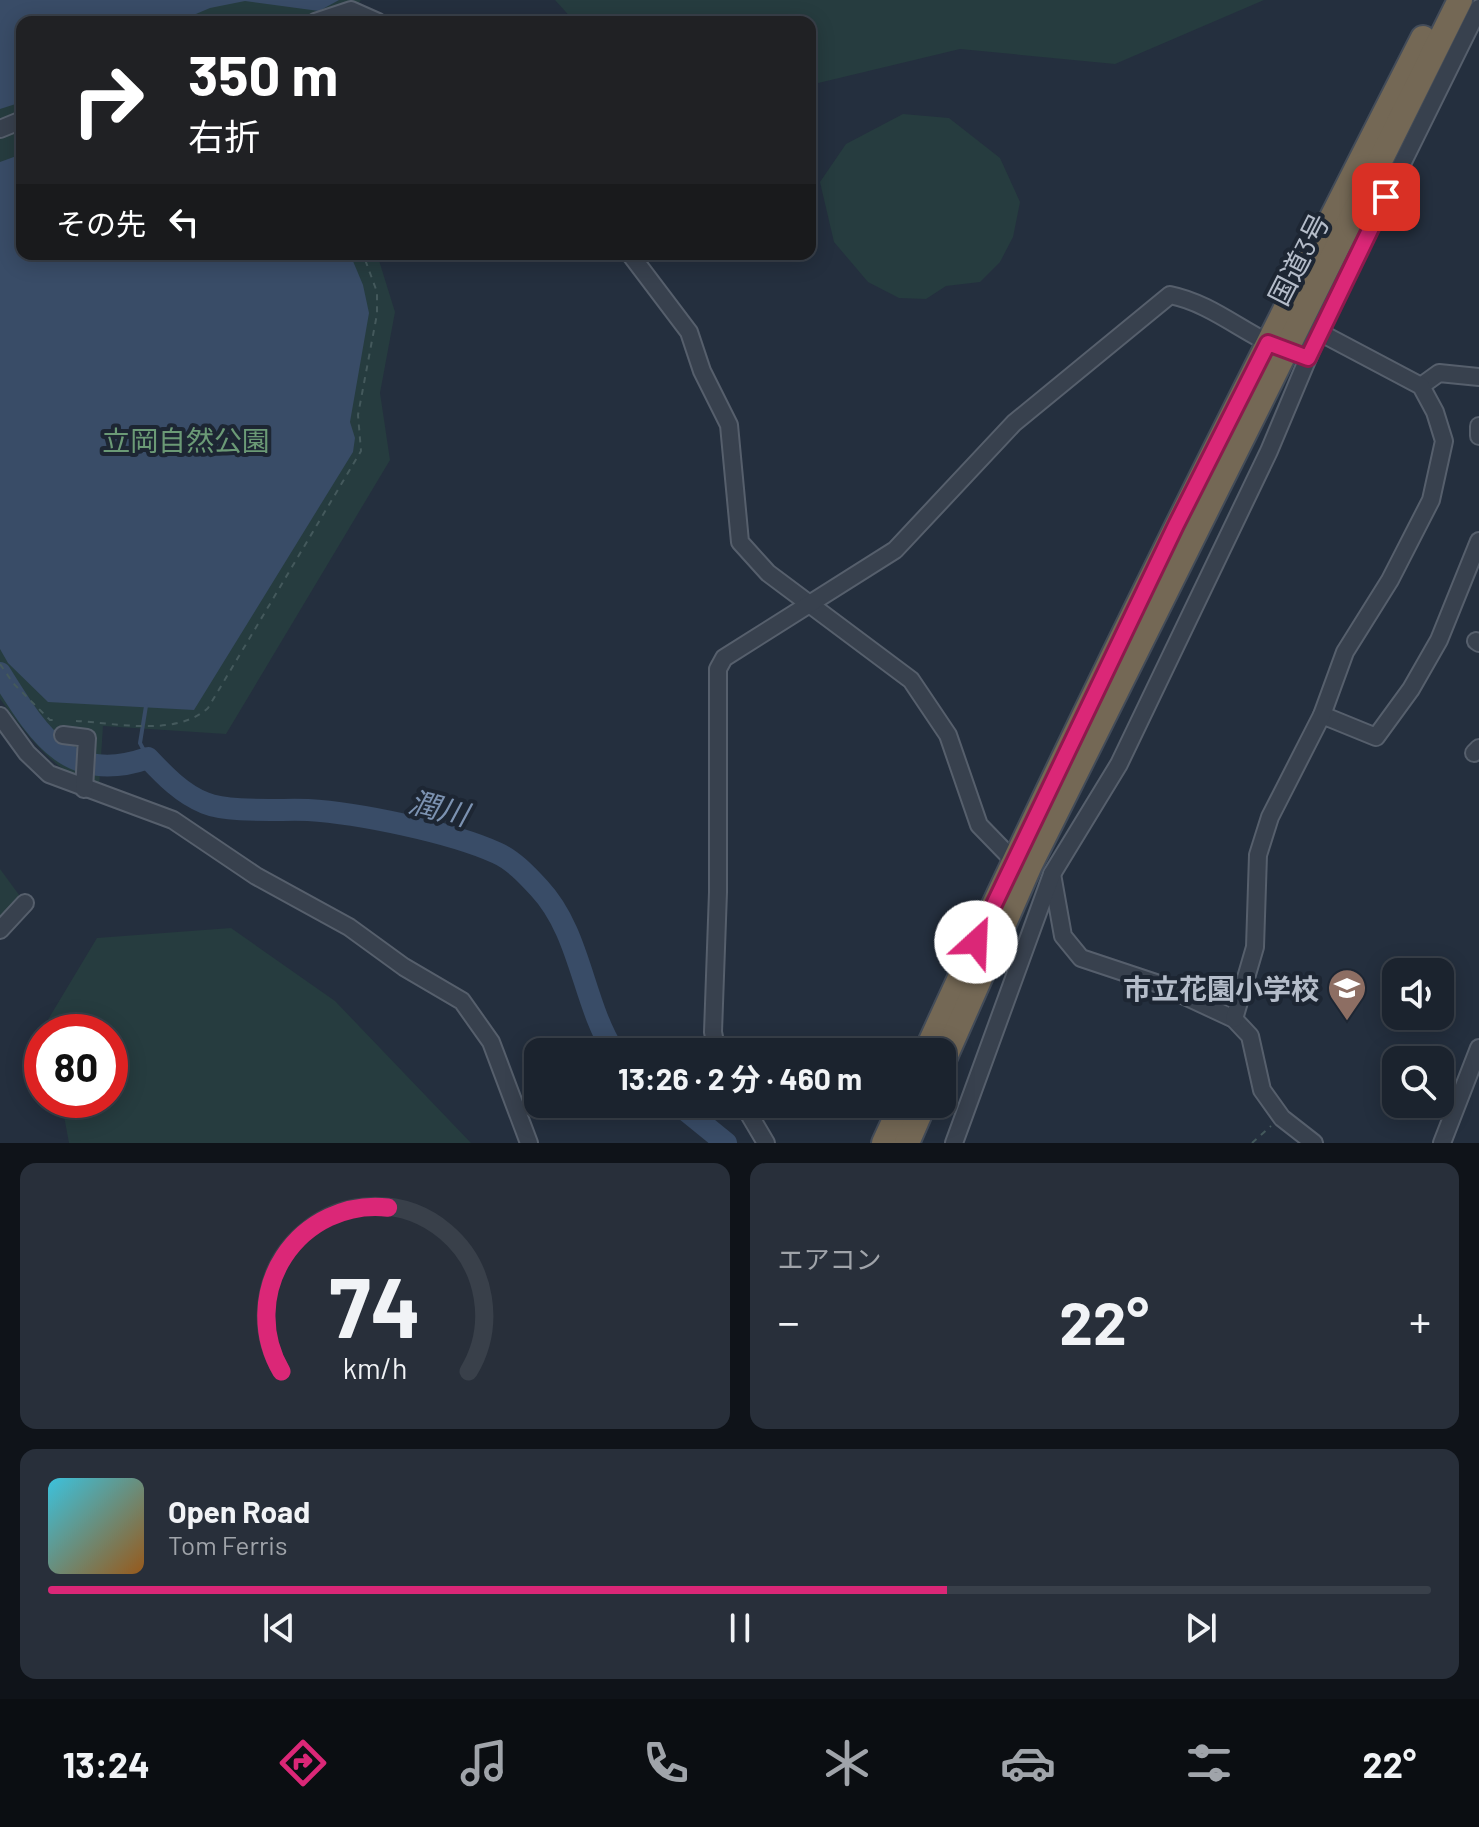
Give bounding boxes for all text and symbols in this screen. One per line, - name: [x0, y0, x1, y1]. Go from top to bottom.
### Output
- text: 350 m: [188, 40, 338, 107]
- icon: right: [56, 48, 160, 152]
- text: 右折: [188, 114, 260, 157]
- pin: [1352, 163, 1420, 231]
- icon: arrive: [1364, 175, 1408, 219]
- icon: left: [162, 200, 206, 244]
- text: その先: [56, 205, 146, 241]
- street label: 国道3号: [1261, 207, 1335, 311]
- park label: 立岡自然公園: [102, 423, 270, 457]
- water label: 潤川: [406, 782, 475, 832]
- position arrow: [934, 900, 1018, 984]
- map controls: [1382, 958, 1454, 1118]
- button: sound: [1382, 958, 1454, 1030]
- school or university icon: 市立花園小学校: [1326, 967, 1368, 1022]
- place label: 市立花園小学校: [1123, 971, 1319, 1005]
- speed limit sign: 80: [24, 1014, 128, 1118]
- button: search: [1382, 1046, 1454, 1118]
- text: 13:26 · 2 分 · 460 m: [618, 1060, 862, 1096]
- text: エアコン: [778, 1243, 882, 1274]
- text: 74: [329, 1255, 421, 1355]
- text: 22°: [1059, 1285, 1149, 1357]
- text: −: [778, 1294, 800, 1347]
- text: +: [1409, 1294, 1431, 1347]
- text: km/h: [342, 1350, 407, 1385]
- text: Open Road: [168, 1493, 310, 1529]
- text: Tom Ferris: [168, 1529, 288, 1560]
- icon: previous: [257, 1606, 301, 1650]
- icon: pause: [718, 1606, 762, 1650]
- icon: next: [1179, 1606, 1223, 1650]
- icon: directions: [275, 1735, 331, 1791]
- icon: music: [456, 1735, 512, 1791]
- icon: phone: [638, 1735, 694, 1791]
- icon: climate: [819, 1735, 875, 1791]
- icon: car: [1000, 1735, 1056, 1791]
- icon: filters: [1181, 1735, 1237, 1791]
- text: 13:24: [63, 1742, 150, 1785]
- text: 22°: [1362, 1742, 1416, 1785]

